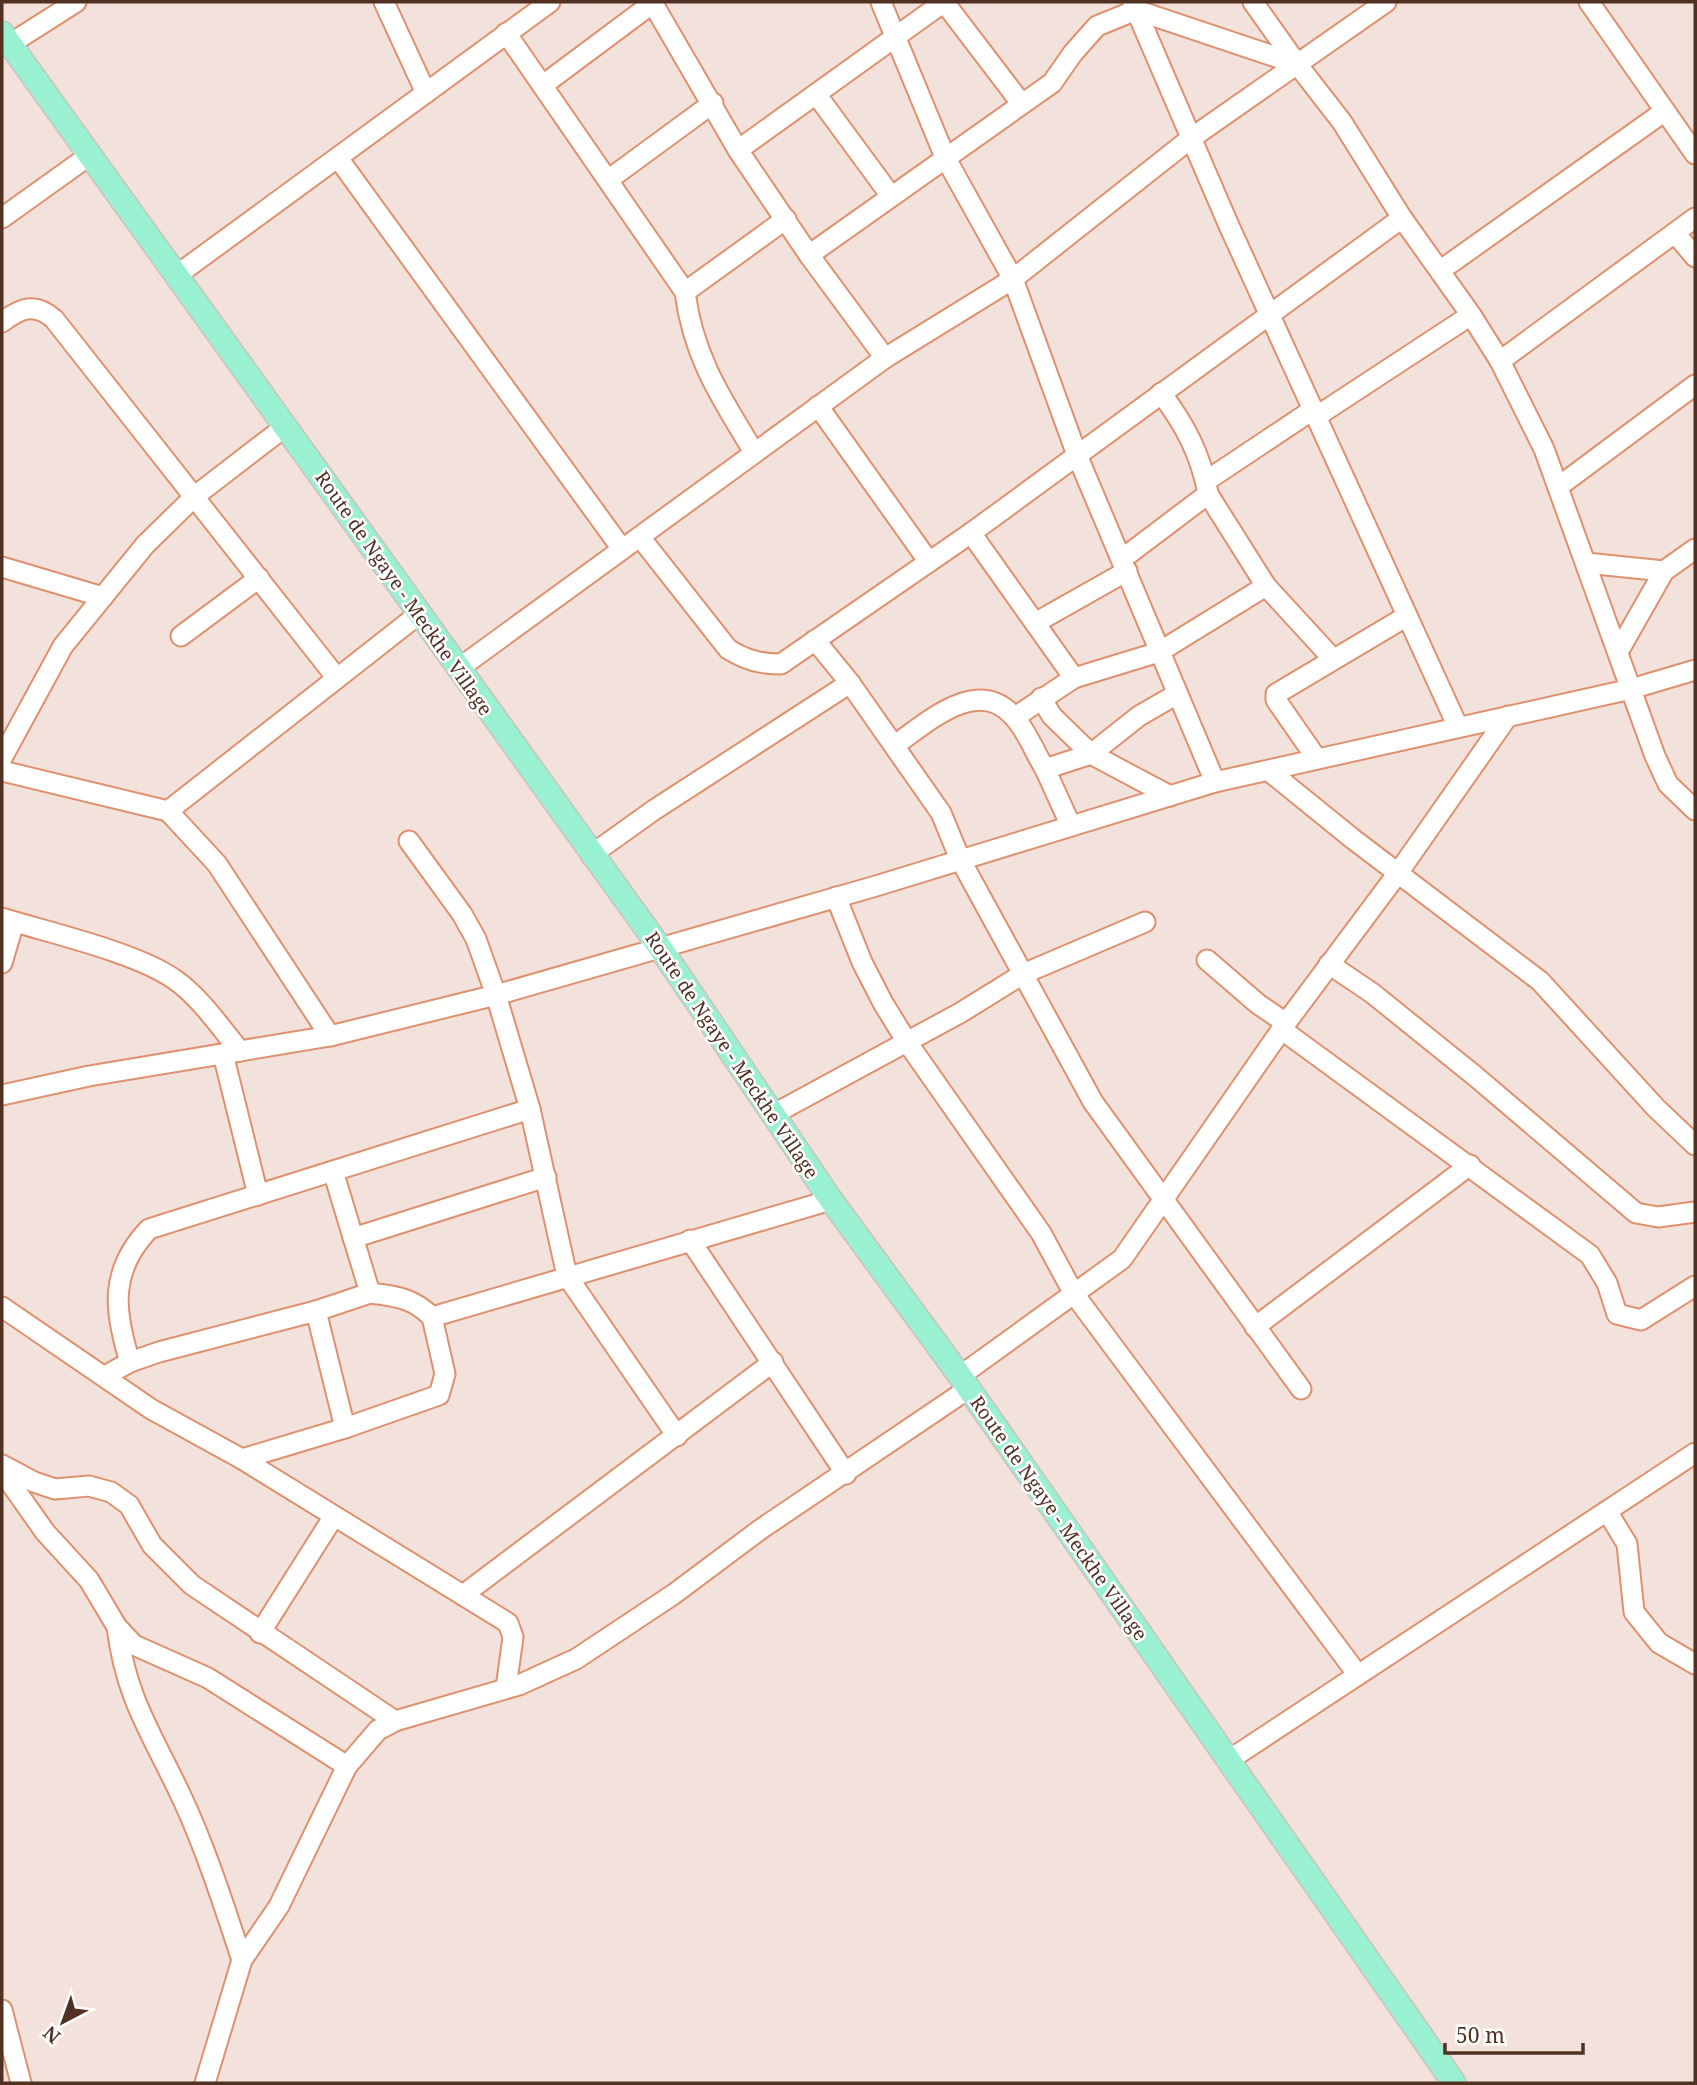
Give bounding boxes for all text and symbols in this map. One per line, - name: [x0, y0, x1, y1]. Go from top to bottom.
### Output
- street label: Route de Ngaye - Meckhe Village: [309, 465, 499, 721]
- street label: Route de Ngaye - Meckhe Village: [639, 926, 825, 1184]
- street label: Route de Ngaye - Meckhe Village: [964, 1390, 1154, 1646]
- north arrow: [28, 1987, 98, 2057]
- scale bar: [1445, 2011, 1583, 2056]
- text: N: [38, 2020, 66, 2050]
- text: 50 m: [1456, 2021, 1505, 2049]

